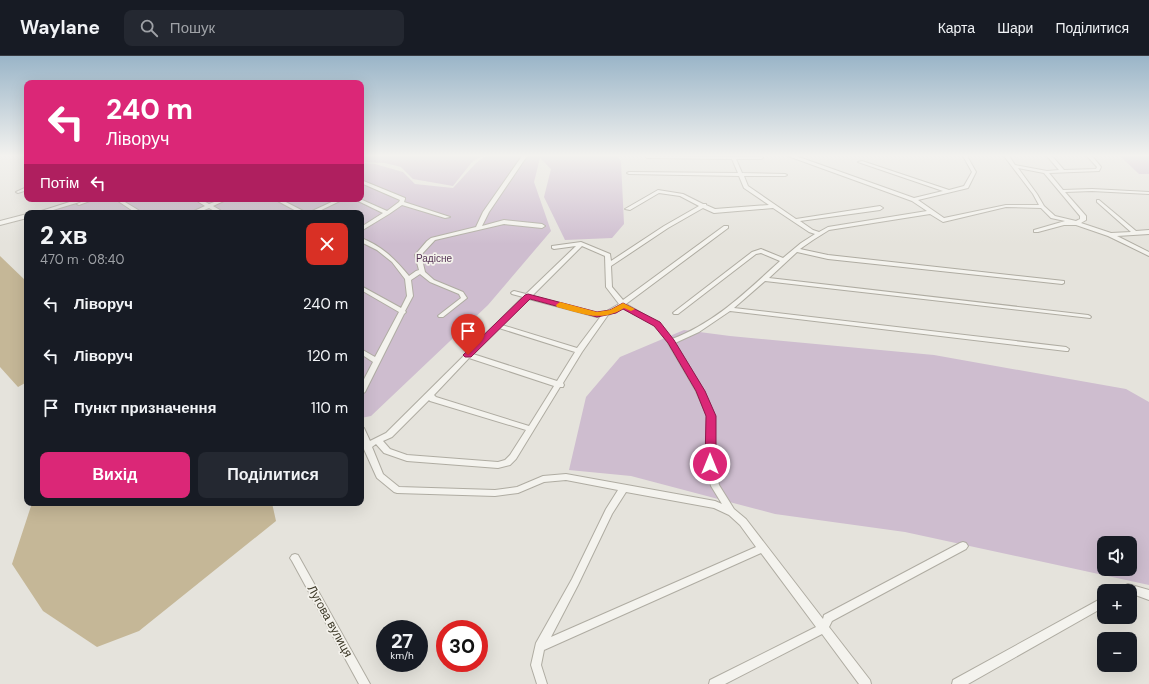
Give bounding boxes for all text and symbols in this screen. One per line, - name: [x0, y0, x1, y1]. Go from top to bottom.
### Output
- search box: [124, 10, 404, 46]
- text: Waylane: [20, 15, 100, 40]
- icon: search: [138, 17, 160, 39]
- text: Пошук: [170, 18, 215, 38]
- text: Карта: [938, 19, 975, 37]
- text: Шари: [997, 19, 1033, 37]
- text: Поділитися: [1055, 19, 1129, 37]
- text: 240 m: [106, 91, 193, 128]
- icon: left: [40, 96, 92, 148]
- text: Ліворуч: [106, 127, 169, 151]
- icon: left: [87, 172, 109, 194]
- text: Потім: [40, 173, 79, 193]
- text: 2 хв: [40, 220, 88, 251]
- button: close: [306, 223, 348, 265]
- text: 470 m · 08:40: [40, 251, 124, 268]
- park label: Радісне: [416, 252, 452, 265]
- icon: left: [40, 293, 62, 315]
- text: Ліворуч: [74, 294, 133, 314]
- text: 240 m: [303, 294, 348, 314]
- pin: [451, 314, 485, 355]
- icon: arrive: [457, 320, 479, 342]
- icon: left: [40, 345, 62, 367]
- text: Ліворуч: [74, 346, 133, 366]
- text: 120 m: [307, 346, 348, 366]
- icon: arrive: [40, 397, 62, 419]
- text: Пункт призначення: [74, 398, 216, 418]
- text: 110 m: [311, 398, 348, 418]
- position arrow: [689, 443, 731, 485]
- button: Вихід: [40, 452, 190, 498]
- button: Поділитися: [198, 452, 348, 498]
- map controls: [1097, 536, 1137, 672]
- button: sound: [1097, 536, 1137, 576]
- street label: Лугова вулиця: [304, 582, 356, 660]
- button: +: [1097, 584, 1137, 624]
- speed limit sign: 30: [436, 620, 488, 672]
- text: 27: [391, 628, 413, 654]
- button: −: [1097, 632, 1137, 672]
- text: km/h: [390, 649, 414, 662]

